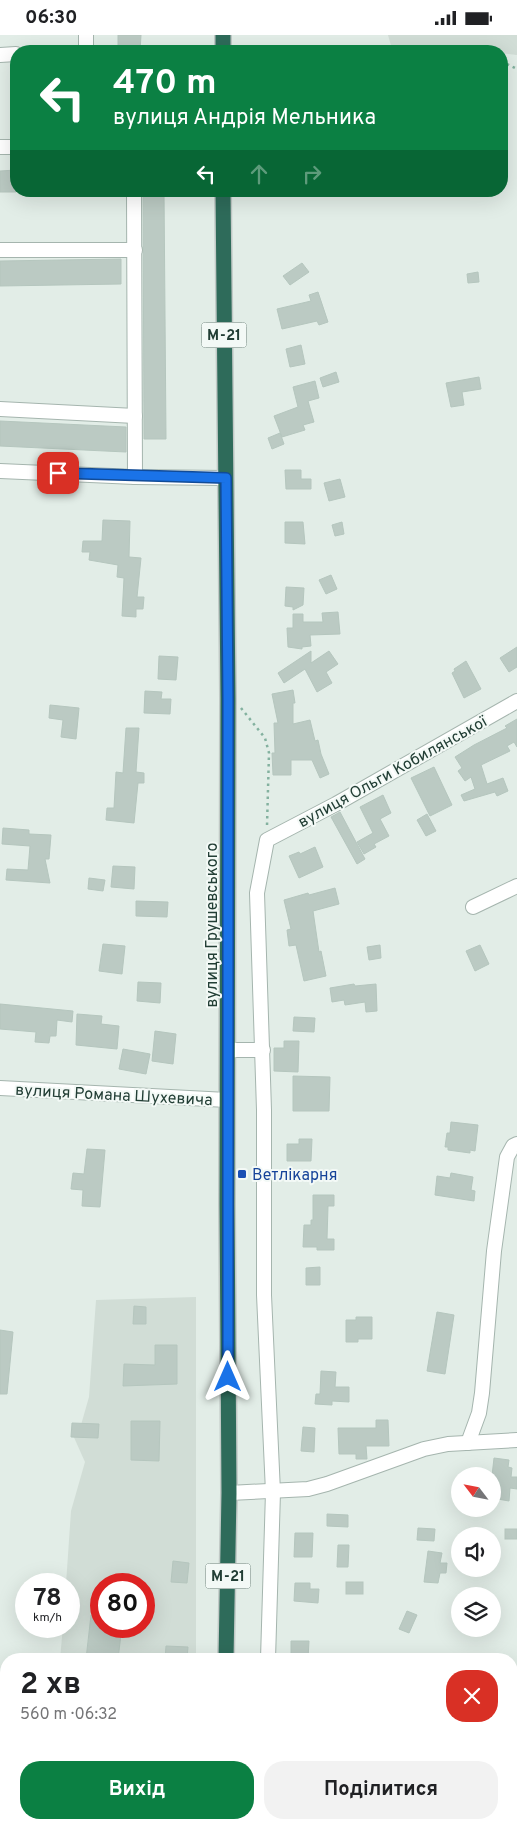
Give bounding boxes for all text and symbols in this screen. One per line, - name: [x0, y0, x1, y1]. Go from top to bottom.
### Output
- text: 06:30: [25, 6, 77, 30]
- text: 470 m: [113, 62, 217, 106]
- icon: left: [30, 65, 95, 130]
- text: вулиця Андрія Мельника: [113, 105, 376, 132]
- icon: left: [192, 160, 220, 188]
- icon: ahead: [245, 160, 273, 188]
- icon: right: [298, 160, 326, 188]
- road number: М-21: [202, 323, 246, 347]
- pin: [37, 452, 79, 494]
- icon: arrive: [44, 459, 72, 487]
- street label: вулиця Ольги Кобилянської: [295, 712, 492, 833]
- street label: вулиця Грушевського: [203, 842, 223, 1008]
- street label: вулиця Романа Шухевича: [15, 1081, 213, 1111]
- place label: Ветлікарня: [252, 1166, 337, 1186]
- marker: Ветлікарня: [236, 1168, 248, 1180]
- position arrow: [201, 1350, 253, 1402]
- north arrow: [451, 1467, 501, 1517]
- map controls: [451, 1467, 501, 1637]
- button: sound: [451, 1527, 501, 1577]
- road number: М-21: [206, 1563, 250, 1589]
- speed limit sign: 80: [90, 1573, 155, 1638]
- text: 78: [33, 1583, 62, 1615]
- button: layers: [451, 1587, 501, 1637]
- text: km/h: [33, 1610, 62, 1626]
- text: 2 хв: [20, 1667, 81, 1704]
- button: close: [446, 1670, 498, 1722]
- text: 560 m · 06:32: [20, 1705, 117, 1725]
- button: Вихід: [20, 1761, 254, 1819]
- button: Поділитися: [264, 1761, 498, 1819]

